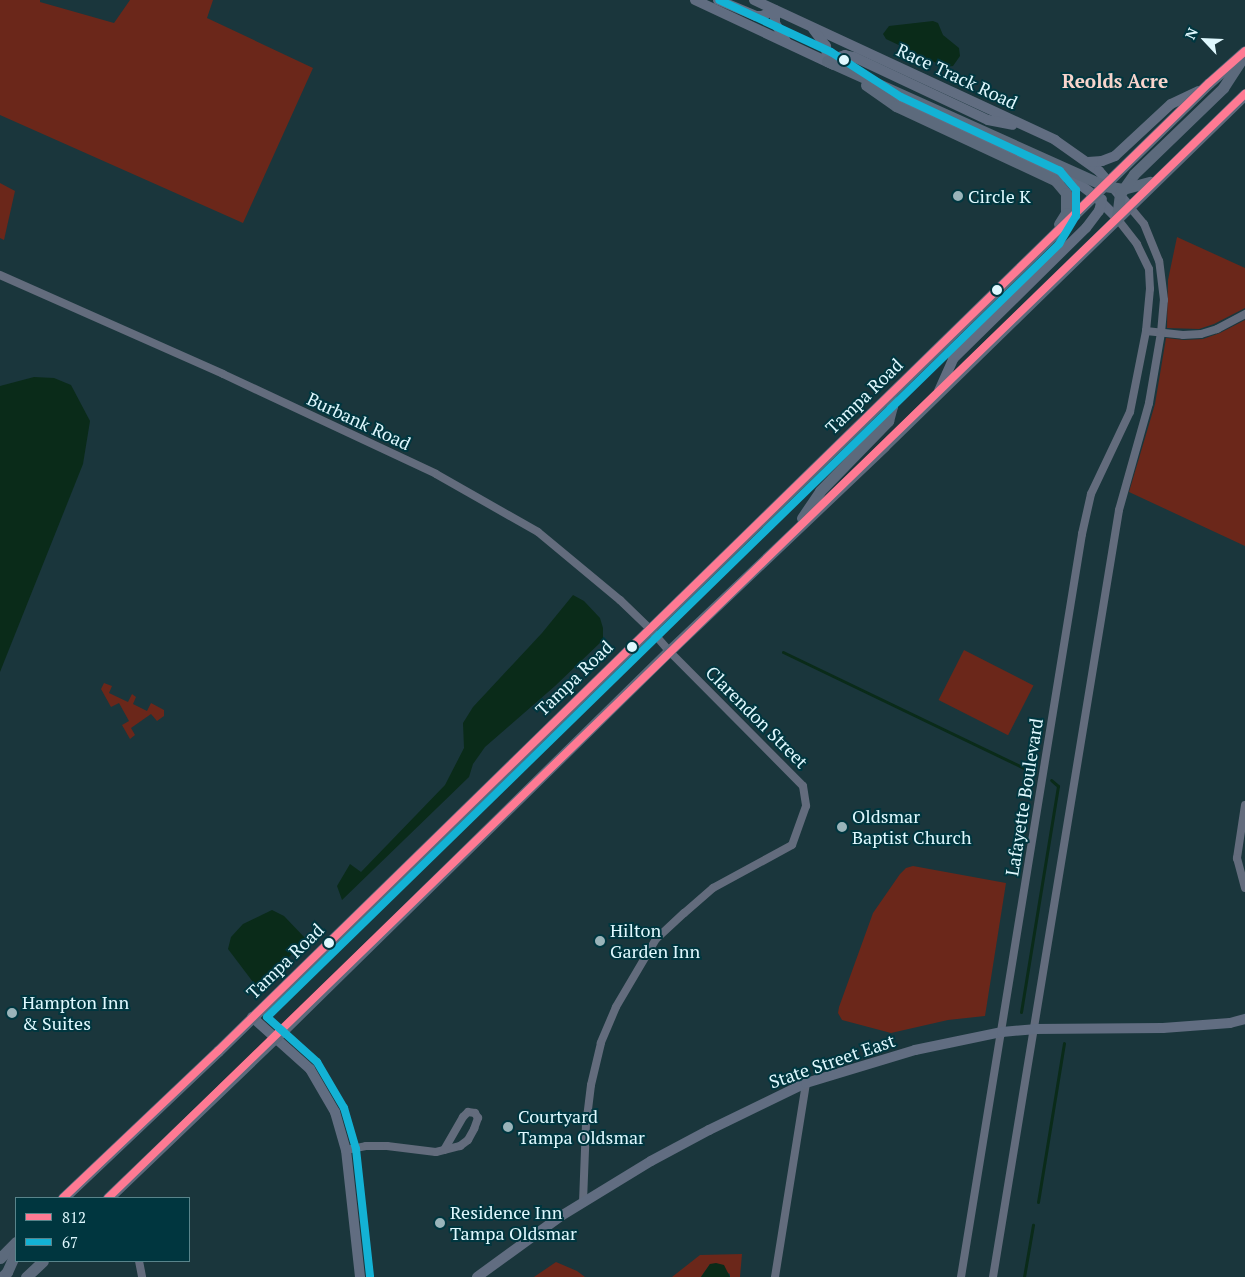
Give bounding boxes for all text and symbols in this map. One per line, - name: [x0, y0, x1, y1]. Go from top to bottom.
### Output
- north arrow: [1180, 15, 1230, 65]
- text: N: [1180, 25, 1202, 42]
- street label: Race Track Road: [893, 39, 1021, 113]
- unlabelled marker: [839, 55, 849, 65]
- district label: Reolds Acre: [1062, 70, 1168, 92]
- place label: Circle K: [968, 185, 1031, 207]
- marker: Circle K: [952, 190, 964, 202]
- unlabelled marker: [992, 285, 1002, 295]
- street label: Tampa Road: [821, 354, 907, 438]
- street label: Burbank Road: [304, 388, 414, 454]
- street label: Tampa Road: [531, 636, 617, 720]
- unlabelled marker: [627, 642, 637, 652]
- street label: Clarendon Street: [701, 661, 813, 773]
- street label: Lafayette Boulevard: [1001, 717, 1047, 877]
- place label: Oldsmar Baptist Church: [852, 806, 971, 849]
- marker: Oldsmar Baptist Church: [836, 821, 848, 833]
- street label: Tampa Road: [242, 919, 328, 1003]
- place label: Hilton Garden Inn: [610, 920, 700, 962]
- marker: Hilton Garden Inn: [594, 935, 606, 947]
- unlabelled marker: [324, 938, 334, 948]
- place label: Hampton Inn & Suites: [22, 992, 129, 1034]
- marker: Hampton Inn & Suites: [6, 1007, 18, 1019]
- street label: State Street East: [766, 1029, 898, 1093]
- place label: Courtyard Tampa Oldsmar: [518, 1106, 645, 1148]
- marker: Courtyard Tampa Oldsmar: [502, 1121, 514, 1133]
- legend: [15, 1197, 190, 1262]
- place label: Residence Inn Tampa Oldsmar: [450, 1202, 577, 1244]
- text: 812: [62, 1207, 86, 1227]
- marker: Residence Inn Tampa Oldsmar: [434, 1217, 446, 1229]
- text: 67: [62, 1232, 78, 1252]

